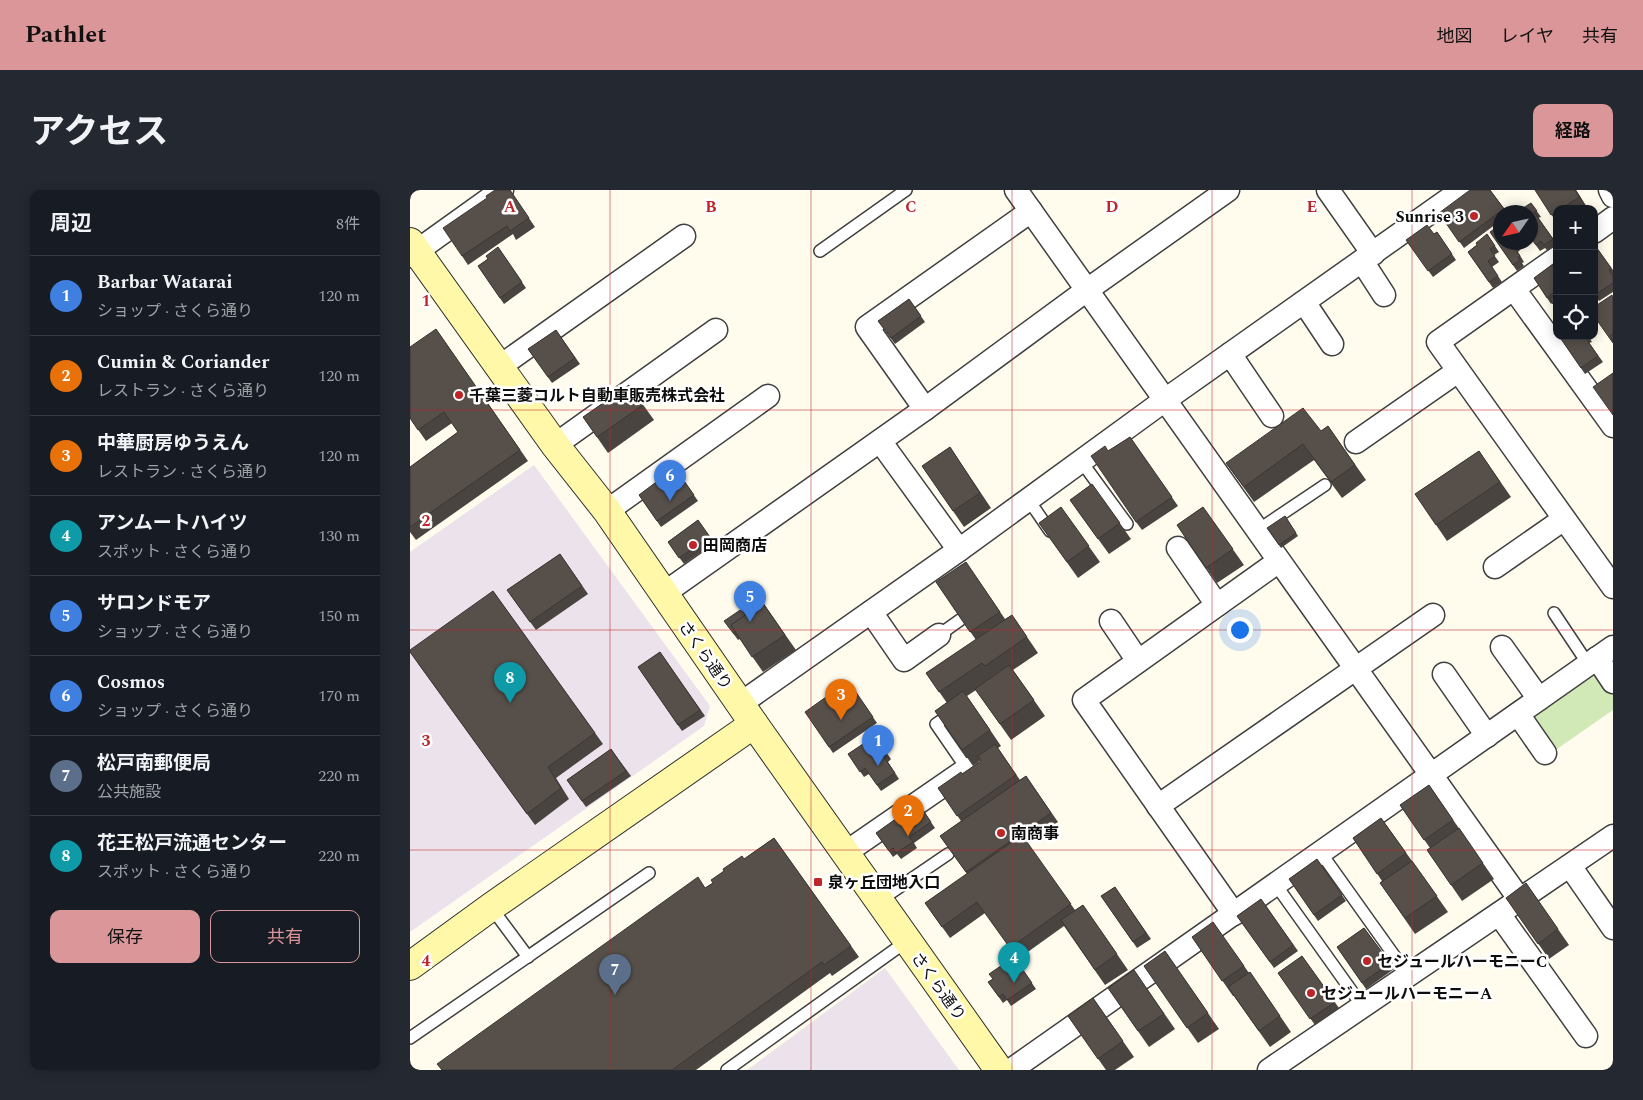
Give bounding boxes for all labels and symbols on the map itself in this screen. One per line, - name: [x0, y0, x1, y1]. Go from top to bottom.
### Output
- text: A: [504, 195, 517, 219]
- text: B: [705, 195, 717, 219]
- text: C: [905, 195, 917, 219]
- text: D: [1106, 195, 1119, 219]
- text: E: [1307, 195, 1317, 219]
- place label: Sunrise 3: [1395, 205, 1464, 229]
- north arrow: [1493, 205, 1538, 250]
- marker: Sunrise 3: [1468, 210, 1480, 222]
- text: 1: [422, 289, 430, 313]
- place label: 千葉三菱コルト自動車販売株式会社: [469, 384, 725, 408]
- marker: 千葉三菱コルト自動車販売株式会社: [453, 389, 465, 401]
- pin: 6: [654, 460, 686, 501]
- text: 2: [422, 509, 431, 533]
- place label: 田岡商店: [703, 534, 767, 558]
- marker: 田岡商店: [687, 539, 699, 551]
- pin: 5: [734, 581, 766, 622]
- street label: さくら通り: [672, 616, 738, 695]
- your location: [1227, 617, 1253, 643]
- pin: 8: [494, 662, 526, 703]
- pin: 3: [825, 679, 857, 720]
- pin: 1: [862, 725, 894, 766]
- text: 3: [422, 729, 431, 753]
- pin: 2: [892, 795, 924, 836]
- place label: 南商事: [1011, 822, 1059, 846]
- marker: 南商事: [995, 827, 1007, 839]
- place label: 泉ヶ丘団地入口: [828, 871, 940, 895]
- marker: 泉ヶ丘団地入口: [812, 876, 824, 888]
- pin: 4: [998, 942, 1030, 983]
- street label: さくら通り: [905, 947, 971, 1026]
- text: 4: [422, 949, 431, 973]
- place label: セジュールハーモニーC: [1377, 950, 1547, 974]
- pin: 7: [599, 954, 631, 995]
- marker: セジュールハーモニーC: [1361, 955, 1373, 967]
- place label: セジュールハーモニーA: [1321, 982, 1493, 1006]
- marker: セジュールハーモニーA: [1305, 987, 1317, 999]

